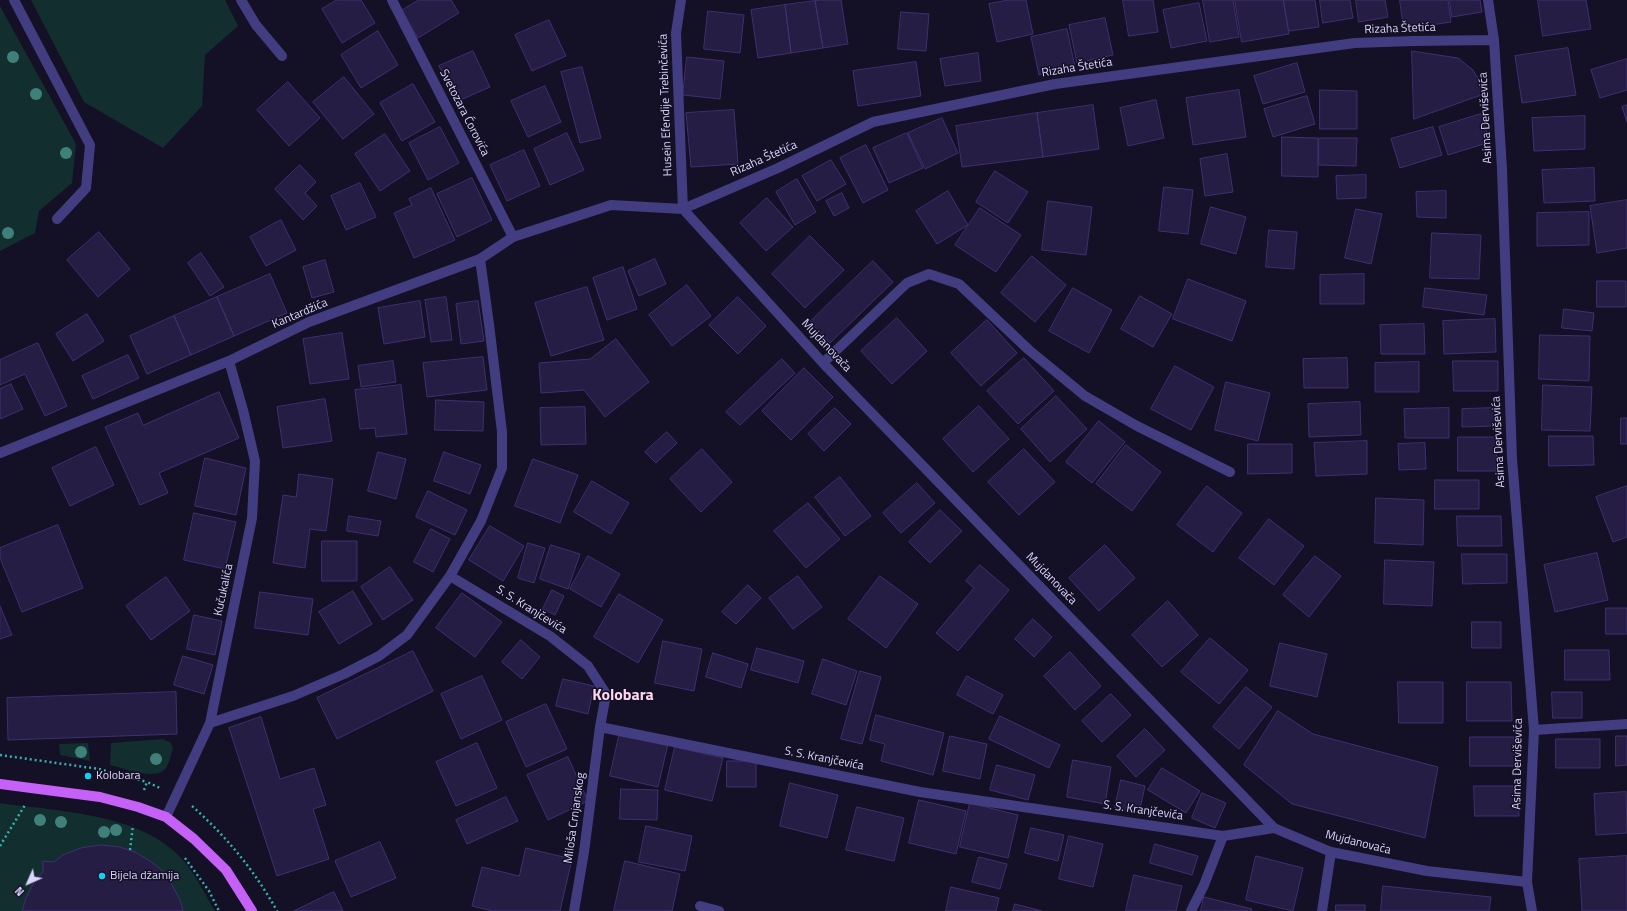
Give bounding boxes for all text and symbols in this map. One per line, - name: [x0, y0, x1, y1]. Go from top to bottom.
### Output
- street label: Rizaha Štetića: [1364, 21, 1436, 37]
- street label: Husein Efendije Trebinčevića: [656, 33, 676, 177]
- street label: Rizaha Štetića: [1041, 55, 1113, 81]
- street label: Svetozara Ćorovića: [436, 67, 492, 159]
- street label: Asima Derviševića: [1476, 72, 1496, 164]
- street label: Rizaha Štetića: [729, 138, 799, 180]
- street label: Kantardžića: [270, 296, 330, 332]
- street label: Mujdanovača: [798, 317, 854, 375]
- street label: Asima Derviševića: [1489, 396, 1509, 488]
- street label: Mujdanovača: [1023, 550, 1079, 608]
- street label: Kučukalića: [211, 563, 237, 617]
- street label: S. S. Kranjčevića: [493, 583, 569, 637]
- district label: Kolobara: [592, 686, 654, 706]
- street label: Asima Derviševića: [1510, 718, 1526, 810]
- street label: S. S. Kranjčevića: [783, 744, 865, 774]
- place label: Kolobara: [96, 769, 141, 783]
- marker: Kolobara: [83, 771, 93, 781]
- street label: Miloša Crnjanskog: [561, 772, 589, 864]
- street label: S. S. Kranjčevića: [1102, 798, 1184, 824]
- street label: Mujdanovača: [1324, 828, 1392, 858]
- north arrow: [8, 863, 48, 903]
- place label: Bijela džamija: [110, 869, 179, 883]
- marker: Bijela džamija: [97, 871, 107, 881]
- text: N: [11, 883, 28, 900]

